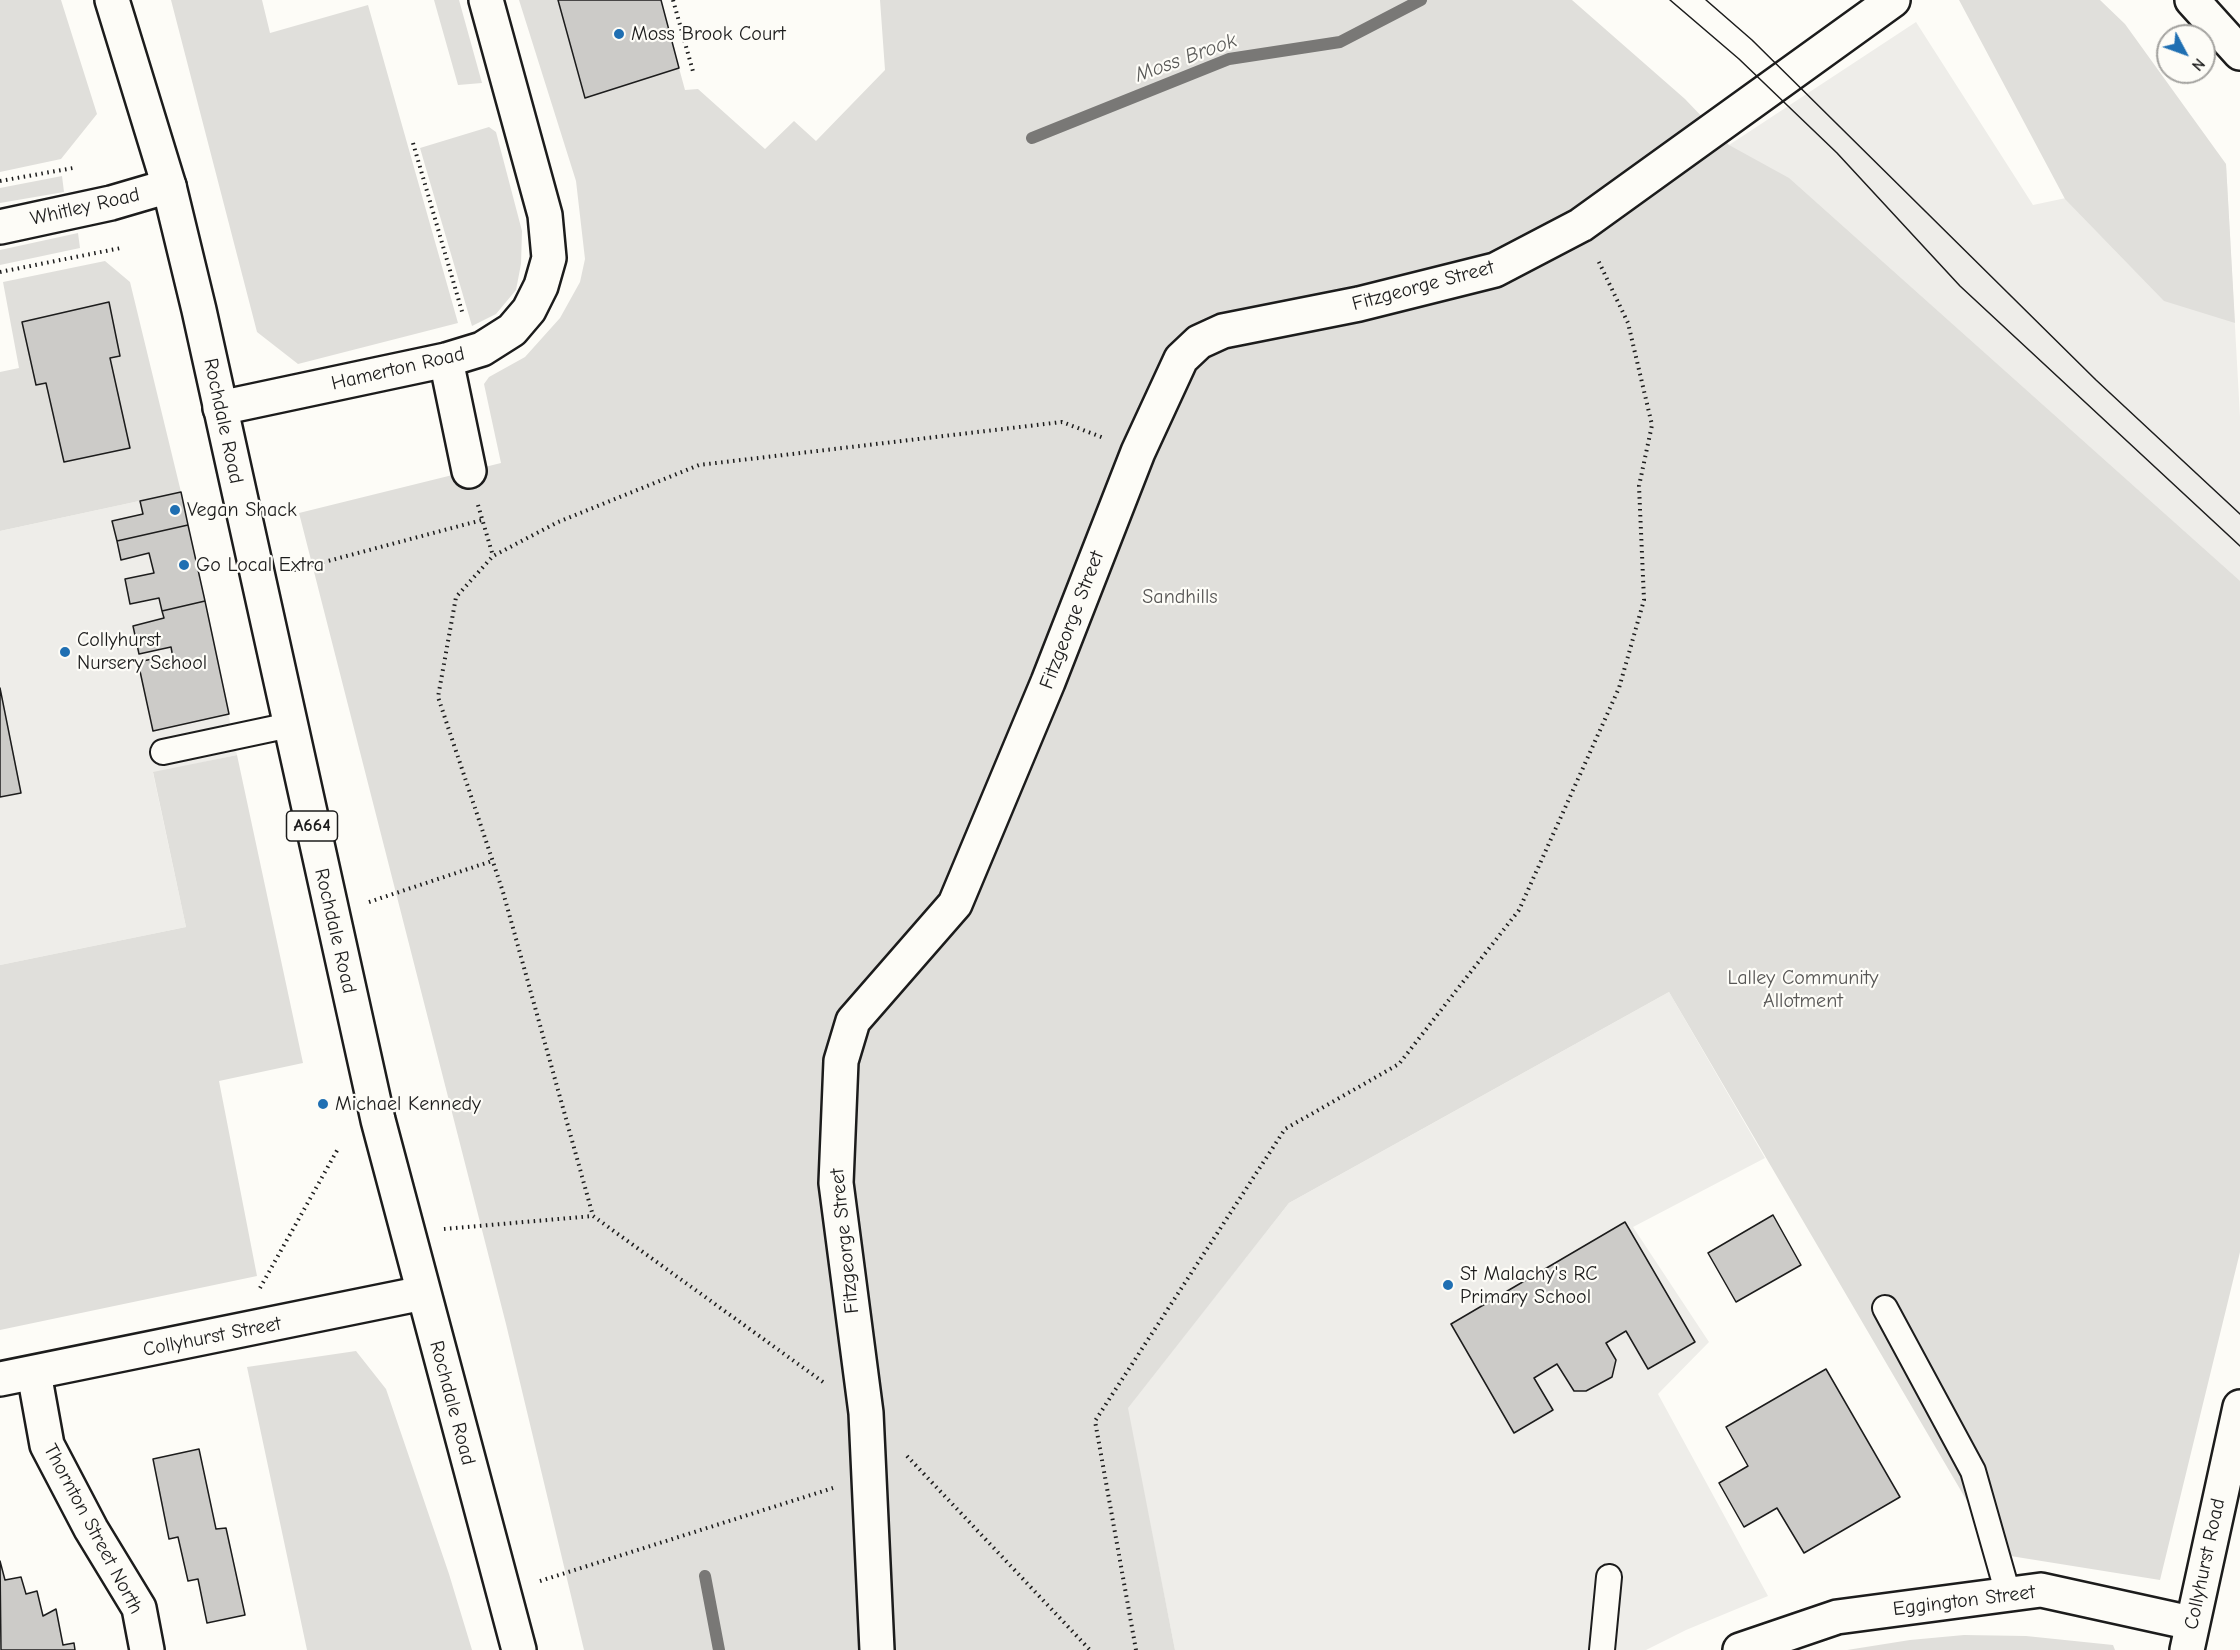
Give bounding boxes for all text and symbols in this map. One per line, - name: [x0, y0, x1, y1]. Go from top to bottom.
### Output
- place label: Moss Brook Court: [631, 22, 786, 46]
- north arrow: [2156, 24, 2216, 84]
- marker: Moss Brook Court: [612, 27, 626, 41]
- water label: Moss Brook: [1132, 28, 1240, 88]
- text: N: [2188, 55, 2208, 74]
- street label: Whitley Road: [28, 183, 142, 231]
- street label: Fitzgeorge Street: [1349, 256, 1497, 316]
- street label: Hamerton Road: [329, 342, 467, 396]
- street label: Rochdale Road: [198, 356, 248, 486]
- place label: Vegan Shack: [187, 498, 297, 522]
- marker: Vegan Shack: [168, 503, 182, 517]
- street label: Fitzgeorge Street: [1035, 548, 1109, 692]
- place label: Go Local Extra: [196, 553, 324, 577]
- marker: Go Local Extra: [177, 558, 191, 572]
- park label: Sandhills: [1142, 585, 1218, 609]
- place label: Collyhurst Nursery School: [77, 628, 207, 675]
- marker: Collyhurst Nursery School: [58, 645, 72, 659]
- road number: A664: [286, 811, 338, 841]
- street label: Rochdale Road: [309, 866, 361, 996]
- park label: Lalley Community Allotment: [1728, 966, 1878, 1013]
- place label: Michael Kennedy: [335, 1092, 481, 1116]
- marker: Michael Kennedy: [316, 1097, 330, 1111]
- street label: Fitzgeorge Street: [825, 1167, 865, 1315]
- place label: St Malachy's RC Primary School: [1460, 1262, 1598, 1309]
- marker: St Malachy's RC Primary School: [1441, 1278, 1455, 1292]
- street label: Collyhurst Street: [141, 1312, 283, 1362]
- street label: Rochdale Road: [424, 1338, 480, 1468]
- street label: Thornton Street North: [38, 1440, 148, 1618]
- street label: Collyhurst Road: [2179, 1496, 2231, 1632]
- street label: Eggington Street: [1892, 1580, 2036, 1622]

